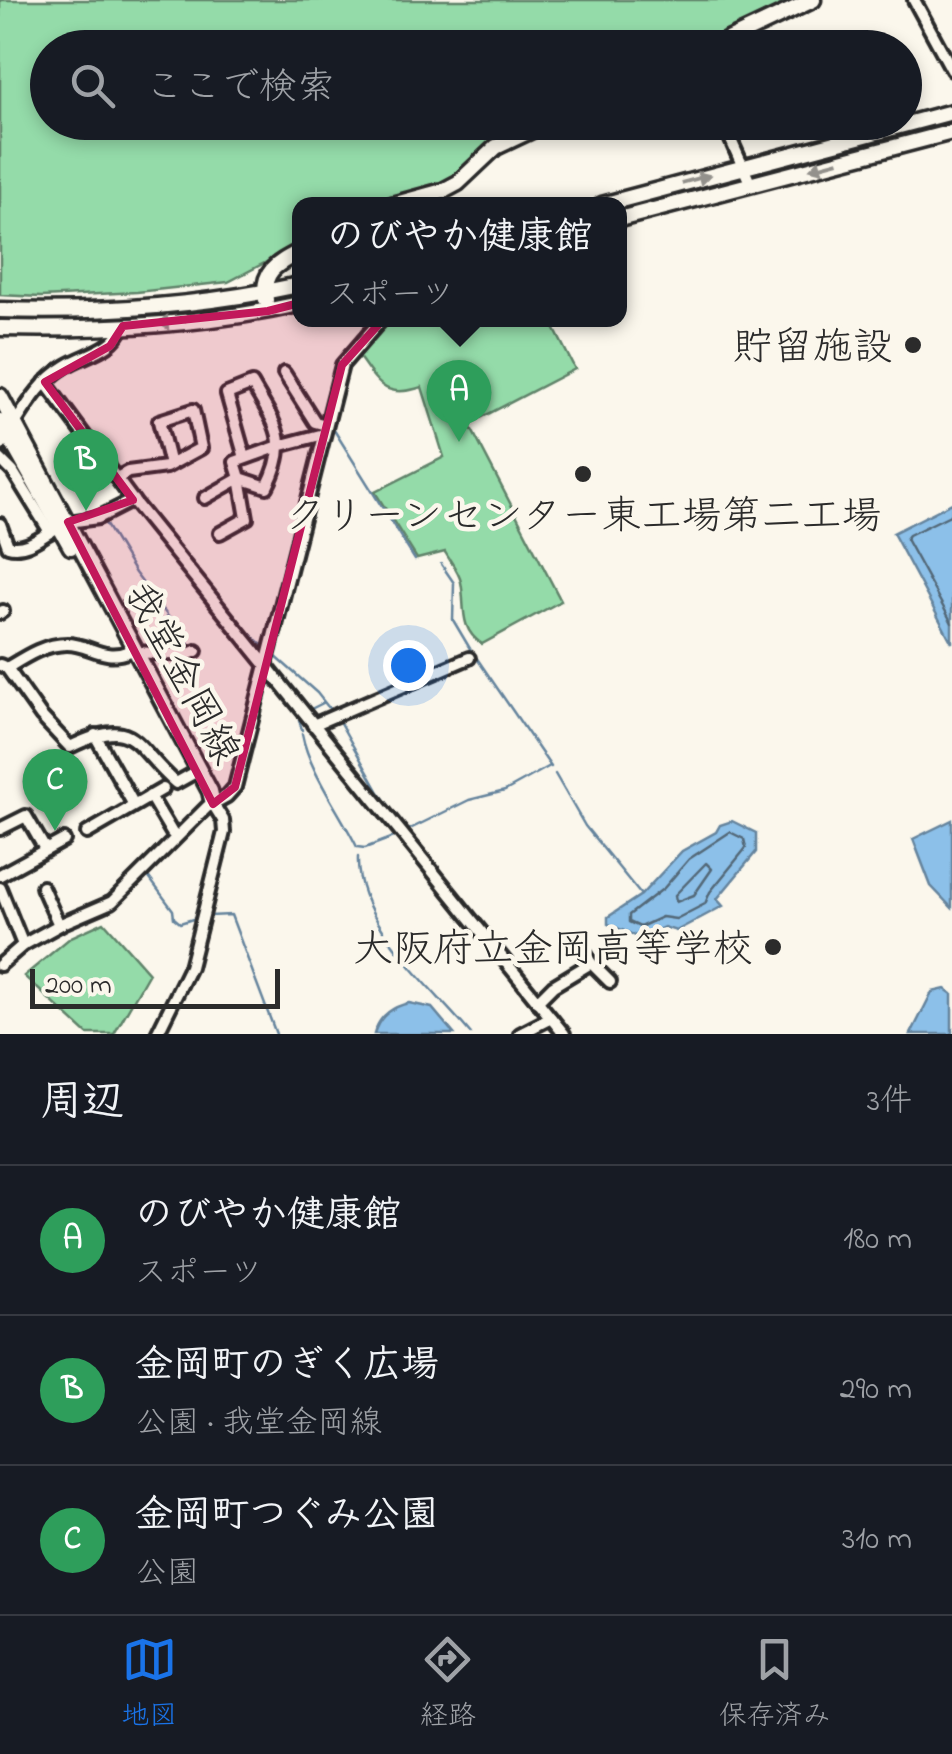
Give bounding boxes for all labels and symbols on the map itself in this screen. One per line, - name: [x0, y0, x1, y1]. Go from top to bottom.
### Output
- one-way arrow: [808, 158, 839, 174]
- one-way arrow: [681, 170, 712, 186]
- one-way arrow: [154, 314, 186, 330]
- place label: 貯留施設: [733, 320, 893, 379]
- marker: 貯留施設: [902, 334, 924, 356]
- pin: A: [426, 360, 492, 442]
- pin: B: [54, 428, 118, 511]
- marker: クリーンセンター東工場第二工場: [572, 463, 594, 485]
- place label: クリーンセンター東工場第二工場: [285, 489, 881, 548]
- street label: 我堂金岡線: [107, 572, 253, 776]
- your location: [383, 640, 434, 691]
- pin: C: [22, 748, 88, 831]
- place label: 大阪府立金岡高等学校: [353, 922, 753, 981]
- marker: 大阪府立金岡高等学校: [762, 936, 784, 958]
- scale bar: [30, 964, 280, 1008]

